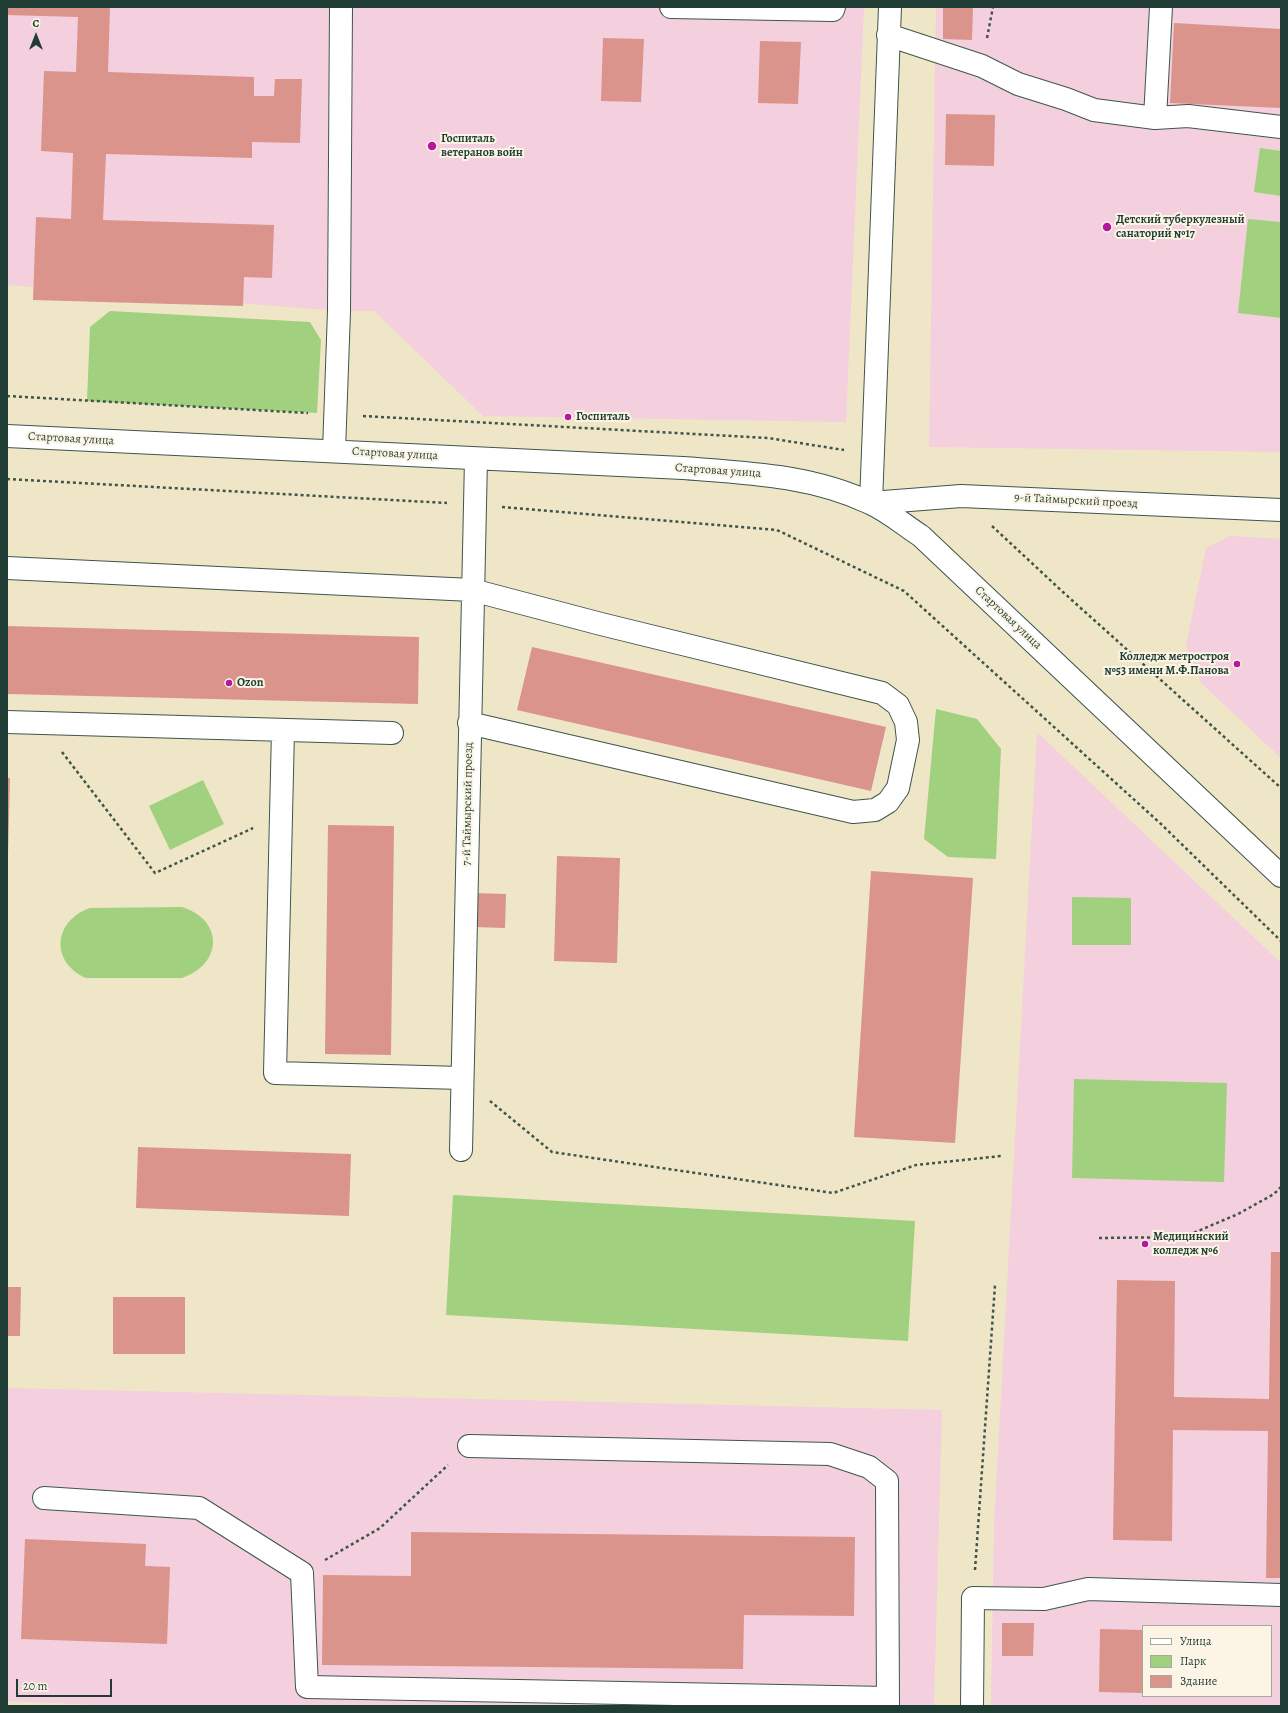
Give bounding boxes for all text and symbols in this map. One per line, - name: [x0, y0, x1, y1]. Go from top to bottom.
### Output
- north arrow: [16, 16, 56, 56]
- text: С: [33, 16, 39, 31]
- place label: Госпиталь ветеранов войн: [441, 132, 523, 160]
- marker: Госпиталь ветеранов войн: [426, 140, 438, 152]
- place label: Детский туберкулезный санаторий №17: [1116, 213, 1245, 241]
- marker: Детский туберкулезный санаторий №17: [1101, 221, 1113, 233]
- place label: Госпиталь: [576, 410, 630, 424]
- marker: Госпиталь: [563, 412, 573, 422]
- street label: Стартовая улица: [28, 430, 114, 448]
- street label: Стартовая улица: [352, 445, 438, 463]
- street label: Стартовая улица: [675, 461, 761, 481]
- street label: 9-й Таймырский проезд: [1014, 491, 1138, 511]
- street label: Стартовая улица: [972, 583, 1044, 653]
- place label: Колледж метростроя №53 имени М.Ф.Панова: [1104, 650, 1229, 678]
- marker: Колледж метростроя №53 имени М.Ф.Панова: [1232, 659, 1242, 669]
- place label: Ozon: [237, 676, 264, 690]
- marker: Ozon: [224, 678, 234, 688]
- street label: 7-й Таймырский проезд: [460, 742, 476, 866]
- place label: Медицинский колледж №6: [1153, 1230, 1229, 1258]
- marker: Медицинский колледж №6: [1140, 1239, 1150, 1249]
- legend: [1142, 1625, 1272, 1697]
- text: Улица: [1180, 1633, 1211, 1649]
- text: Парк: [1180, 1653, 1206, 1669]
- scale bar: [18, 1671, 114, 1697]
- text: Здание: [1180, 1673, 1217, 1689]
- text: 20 m: [23, 1678, 47, 1694]

